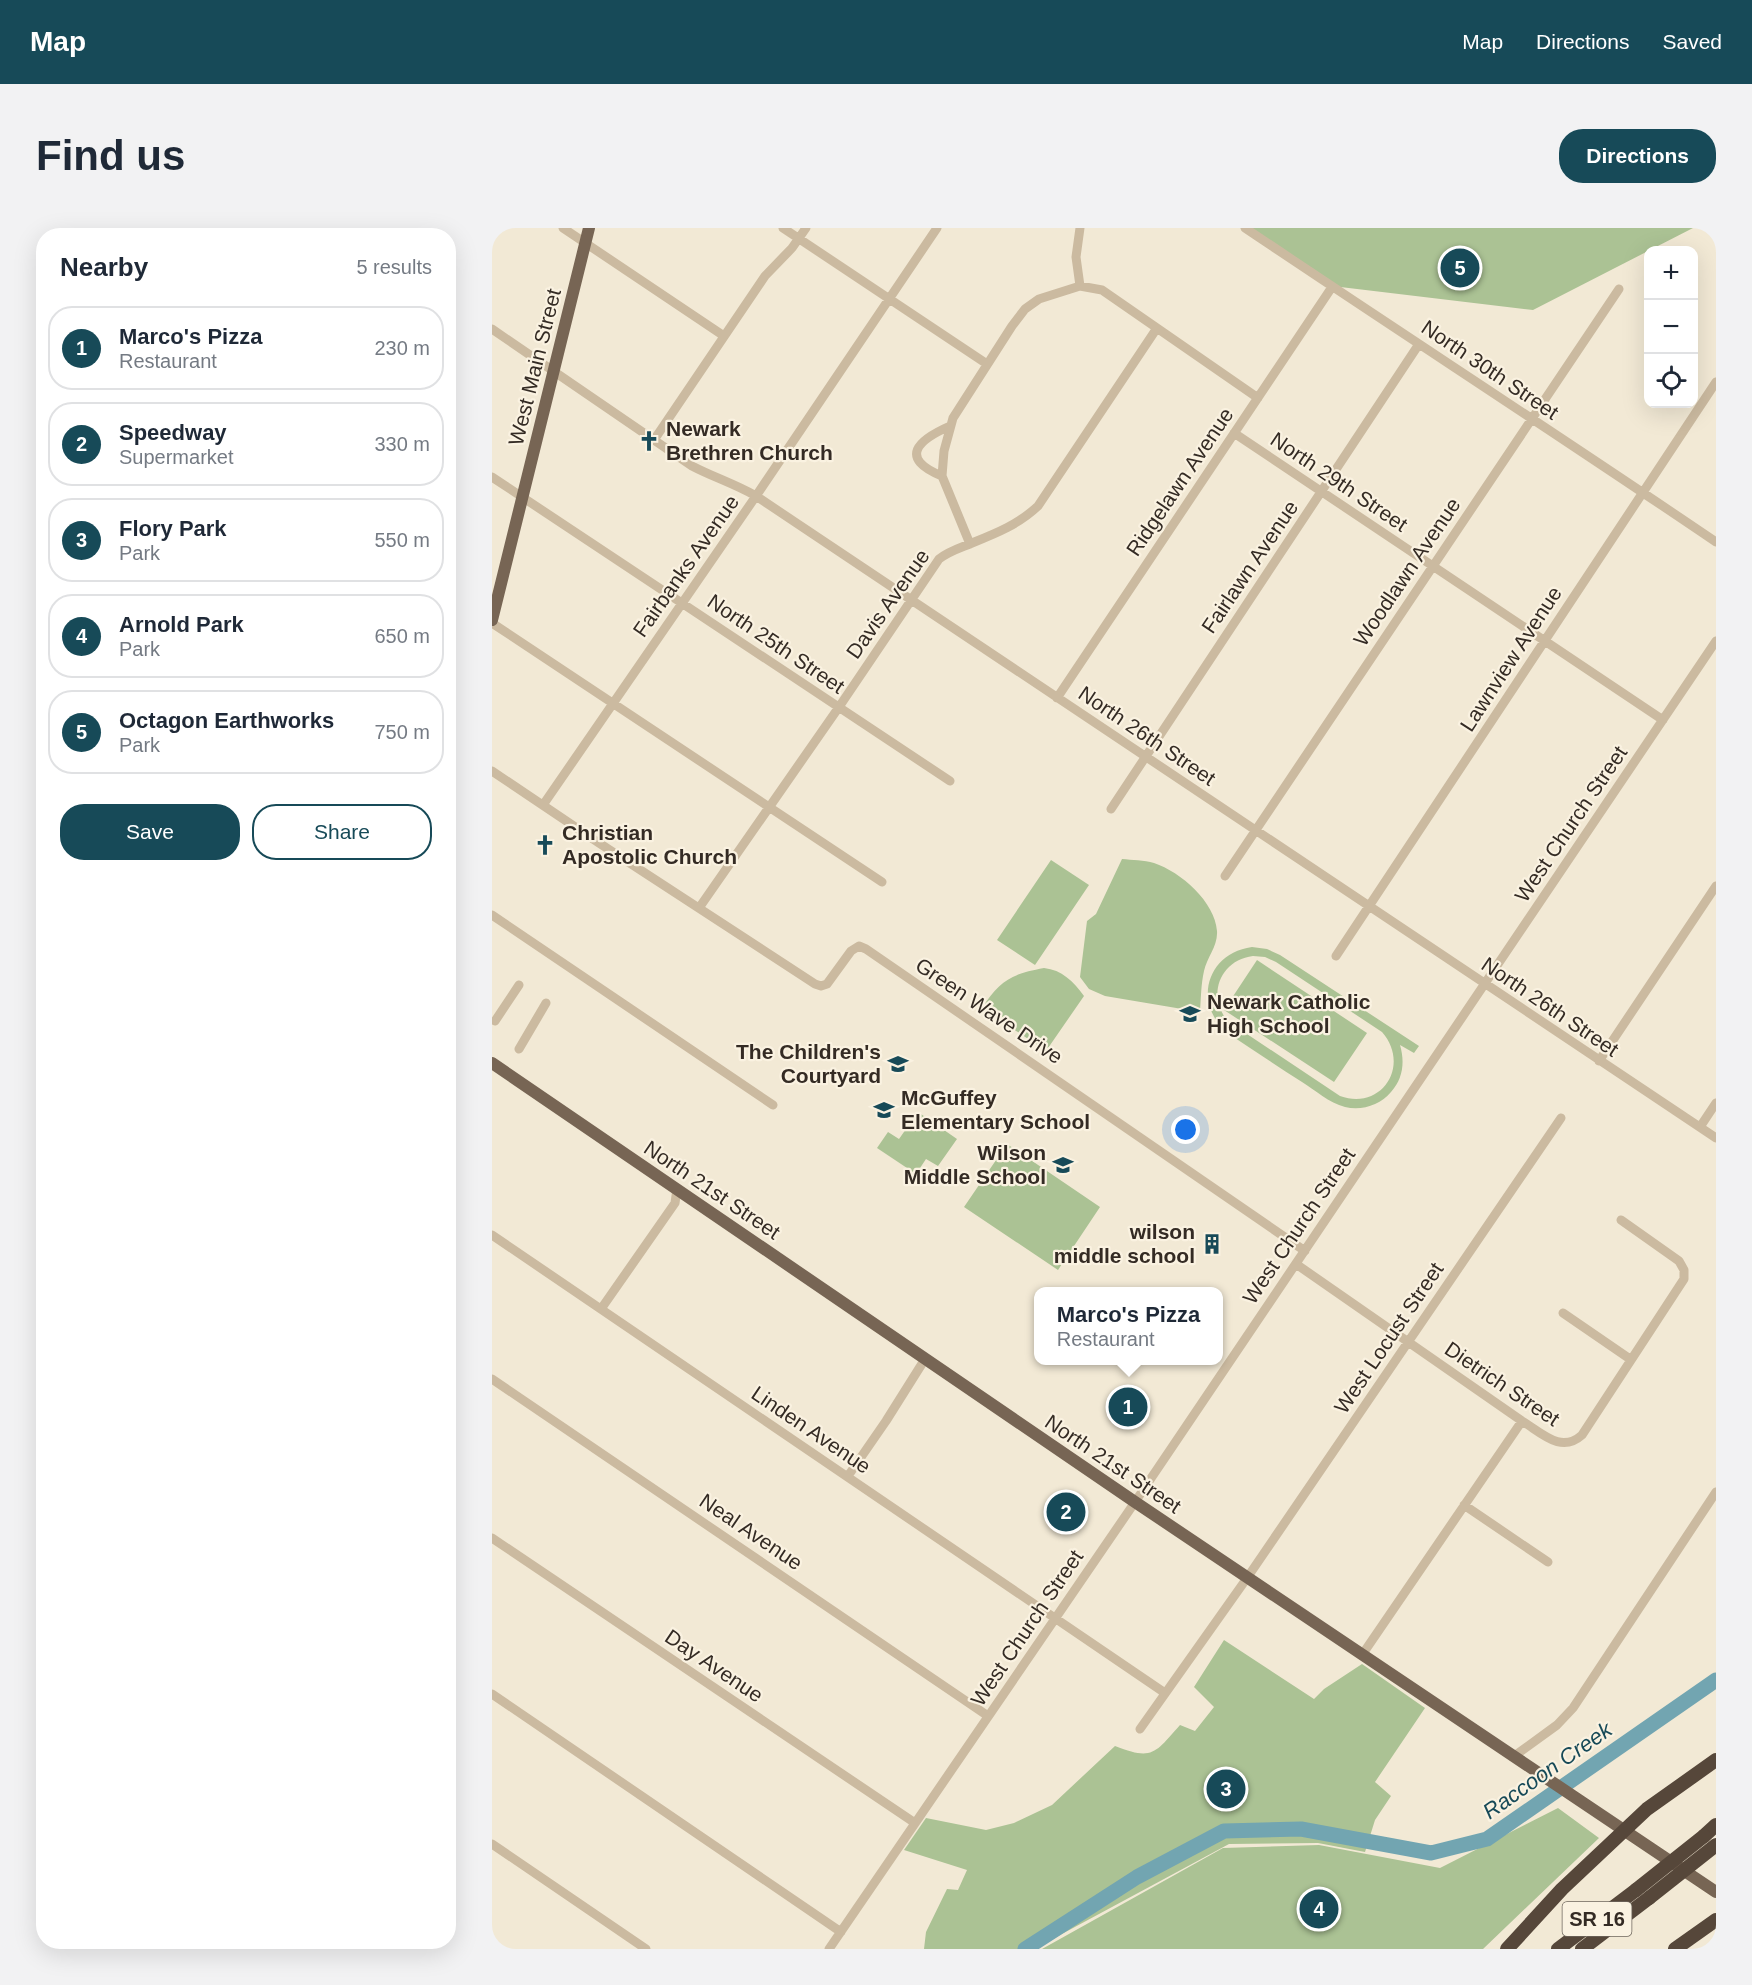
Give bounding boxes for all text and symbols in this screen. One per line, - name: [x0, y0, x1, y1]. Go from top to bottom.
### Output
- text: Map: [30, 26, 86, 57]
- text: Map: [1462, 30, 1503, 53]
- text: Directions: [1536, 30, 1629, 53]
- text: Saved: [1662, 30, 1722, 53]
- button: Directions: [1559, 129, 1716, 183]
- text: Find us: [36, 132, 185, 179]
- pin: 5: [1440, 246, 1480, 291]
- map controls: [1644, 246, 1698, 408]
- button: +: [1644, 246, 1698, 300]
- text: Nearby: [60, 252, 148, 282]
- text: 5 results: [356, 256, 432, 278]
- street label: West Main Street: [504, 286, 565, 448]
- button: −: [1644, 300, 1698, 354]
- street label: North 30th Street: [1418, 315, 1563, 424]
- text: Marco's Pizza: [119, 324, 262, 349]
- text: 1: [76, 337, 87, 359]
- text: 230 m: [374, 337, 430, 359]
- text: Restaurant: [119, 350, 217, 372]
- button: locate: [1644, 354, 1698, 408]
- street label: Ridgelawn Avenue: [1122, 403, 1238, 560]
- place label: Newark Brethren Church: [666, 417, 833, 464]
- text: Speedway: [119, 420, 227, 445]
- street label: North 29th Street: [1267, 427, 1412, 536]
- church icon: Newark Brethren Church: [637, 429, 661, 453]
- text: 2: [76, 433, 87, 455]
- text: 330 m: [374, 433, 430, 455]
- text: Supermarket: [119, 446, 234, 468]
- street label: Fairbanks Avenue: [628, 490, 743, 641]
- street label: Woodlawn Avenue: [1349, 493, 1465, 650]
- street label: Fairlawn Avenue: [1197, 496, 1302, 637]
- text: Flory Park: [119, 516, 227, 541]
- text: 3: [76, 529, 87, 551]
- text: 550 m: [374, 529, 430, 551]
- text: Park: [119, 542, 160, 564]
- street label: Davis Avenue: [841, 545, 934, 663]
- street label: Lawnview Avenue: [1455, 582, 1566, 735]
- street label: North 25th Street: [704, 589, 849, 698]
- text: Arnold Park: [119, 612, 244, 637]
- text: 4: [76, 625, 87, 647]
- text: 650 m: [374, 625, 430, 647]
- text: Park: [119, 638, 160, 660]
- street label: North 26th Street: [1075, 681, 1220, 790]
- text: Octagon Earthworks: [119, 708, 334, 733]
- text: 5: [76, 721, 87, 743]
- text: 750 m: [374, 721, 430, 743]
- text: Park: [119, 734, 160, 756]
- street label: West Church Street: [1510, 741, 1631, 906]
- button: Save: [60, 804, 240, 860]
- button: Share: [252, 804, 432, 860]
- place label: Christian Apostolic Church: [562, 821, 737, 868]
- church icon: Christian Apostolic Church: [533, 833, 557, 857]
- street label: North 26th Street: [1478, 952, 1623, 1061]
- street label: Green Wave Drive: [912, 953, 1067, 1068]
- place label: Newark Catholic High School: [1207, 990, 1371, 1037]
- school or university icon: Newark Catholic High School: [1178, 1002, 1202, 1026]
- place label: The Children's Courtyard: [736, 1040, 881, 1087]
- school or university icon: The Children's Courtyard: [886, 1052, 910, 1076]
- place label: McGuffey Elementary School: [901, 1086, 1090, 1133]
- school or university icon: McGuffey Elementary School: [872, 1098, 896, 1122]
- your location: [1171, 1115, 1200, 1144]
- street label: North 21st Street: [640, 1136, 785, 1244]
- place label: Wilson Middle School: [904, 1141, 1046, 1188]
- street label: West Church Street: [1238, 1143, 1359, 1308]
- school or university icon: Wilson Middle School: [1051, 1153, 1075, 1177]
- place label: wilson middle school: [1054, 1220, 1195, 1267]
- building icon: wilson middle school: [1200, 1232, 1224, 1256]
- street label: West Locust Street: [1330, 1258, 1448, 1418]
- popup: [1034, 1287, 1223, 1365]
- text: Marco's Pizza: [1057, 1302, 1200, 1327]
- text: Restaurant: [1057, 1328, 1155, 1350]
- street label: Dietrich Street: [1441, 1337, 1564, 1430]
- street label: Linden Avenue: [747, 1381, 875, 1478]
- pin: 1: [1108, 1384, 1148, 1430]
- street label: North 21st Street: [1040, 1409, 1186, 1519]
- street label: Neal Avenue: [696, 1489, 807, 1574]
- pin: 2: [1046, 1490, 1086, 1534]
- street label: West Church Street: [966, 1545, 1087, 1710]
- street label: Day Avenue: [661, 1624, 767, 1707]
- water label: Raccoon Creek: [1478, 1716, 1617, 1824]
- pin: 3: [1206, 1766, 1246, 1812]
- pin: 4: [1300, 1886, 1338, 1932]
- road number: SR 16: [1562, 1902, 1632, 1936]

